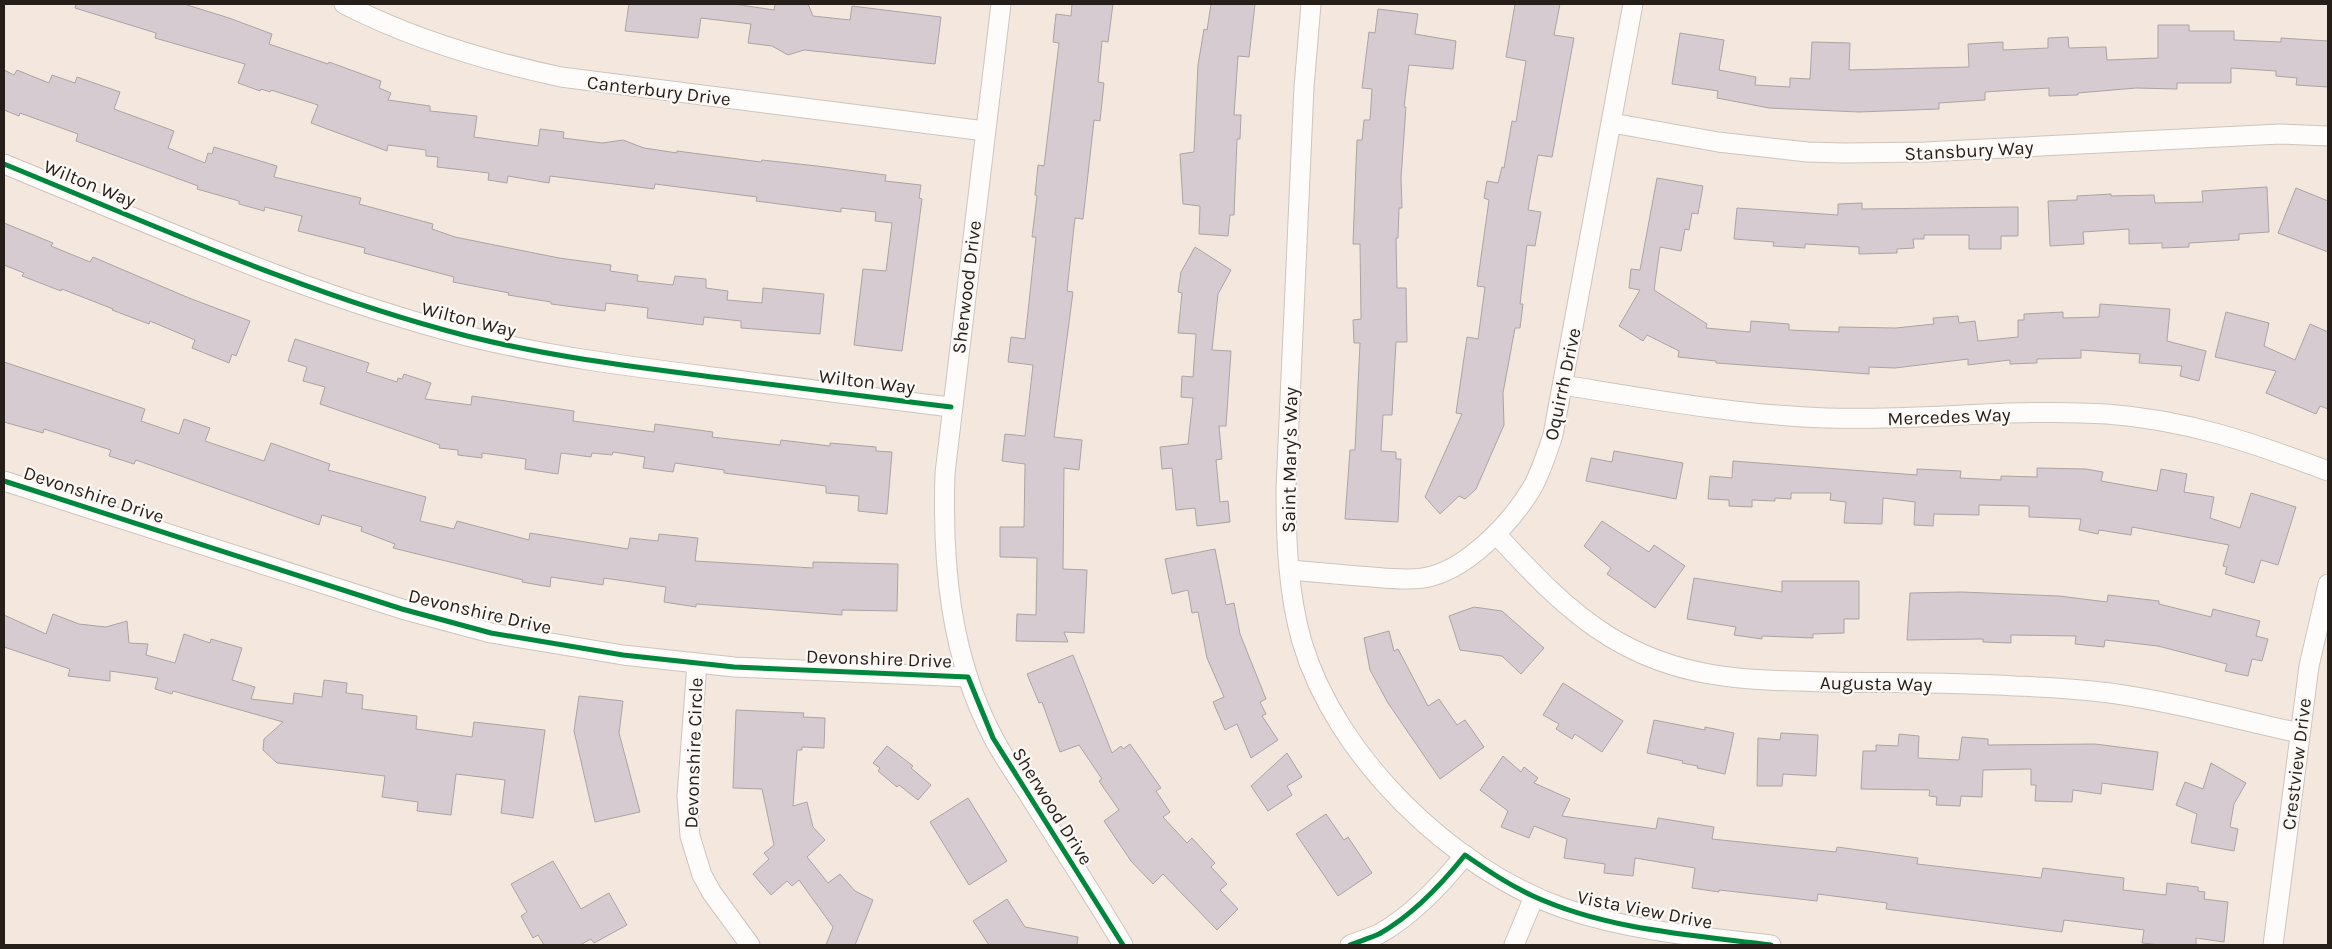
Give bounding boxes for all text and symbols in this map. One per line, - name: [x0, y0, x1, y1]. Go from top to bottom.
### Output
- street label: Canterbury Drive: [586, 71, 732, 111]
- street label: Stansbury Way: [1904, 137, 2034, 165]
- street label: Wilton Way: [40, 156, 139, 212]
- street label: Sherwood Drive: [948, 219, 986, 355]
- street label: Wilton Way: [419, 298, 519, 342]
- street label: Oquirrh Drive: [1540, 326, 1586, 443]
- street label: Wilton Way: [817, 365, 917, 399]
- street label: Saint Mary's Way: [1278, 387, 1302, 533]
- street label: Mercedes Way: [1887, 404, 2011, 430]
- street label: Devonshire Drive: [21, 462, 167, 528]
- street label: Devonshire Drive: [406, 585, 554, 639]
- street label: Devonshire Drive: [805, 645, 952, 673]
- street label: Augusta Way: [1820, 672, 1933, 696]
- street label: Devonshire Circle: [680, 677, 708, 829]
- street label: Crestview Drive: [2278, 697, 2316, 831]
- street label: Sherwood Drive: [1007, 744, 1097, 869]
- street label: Vista View Drive: [1575, 886, 1714, 934]

